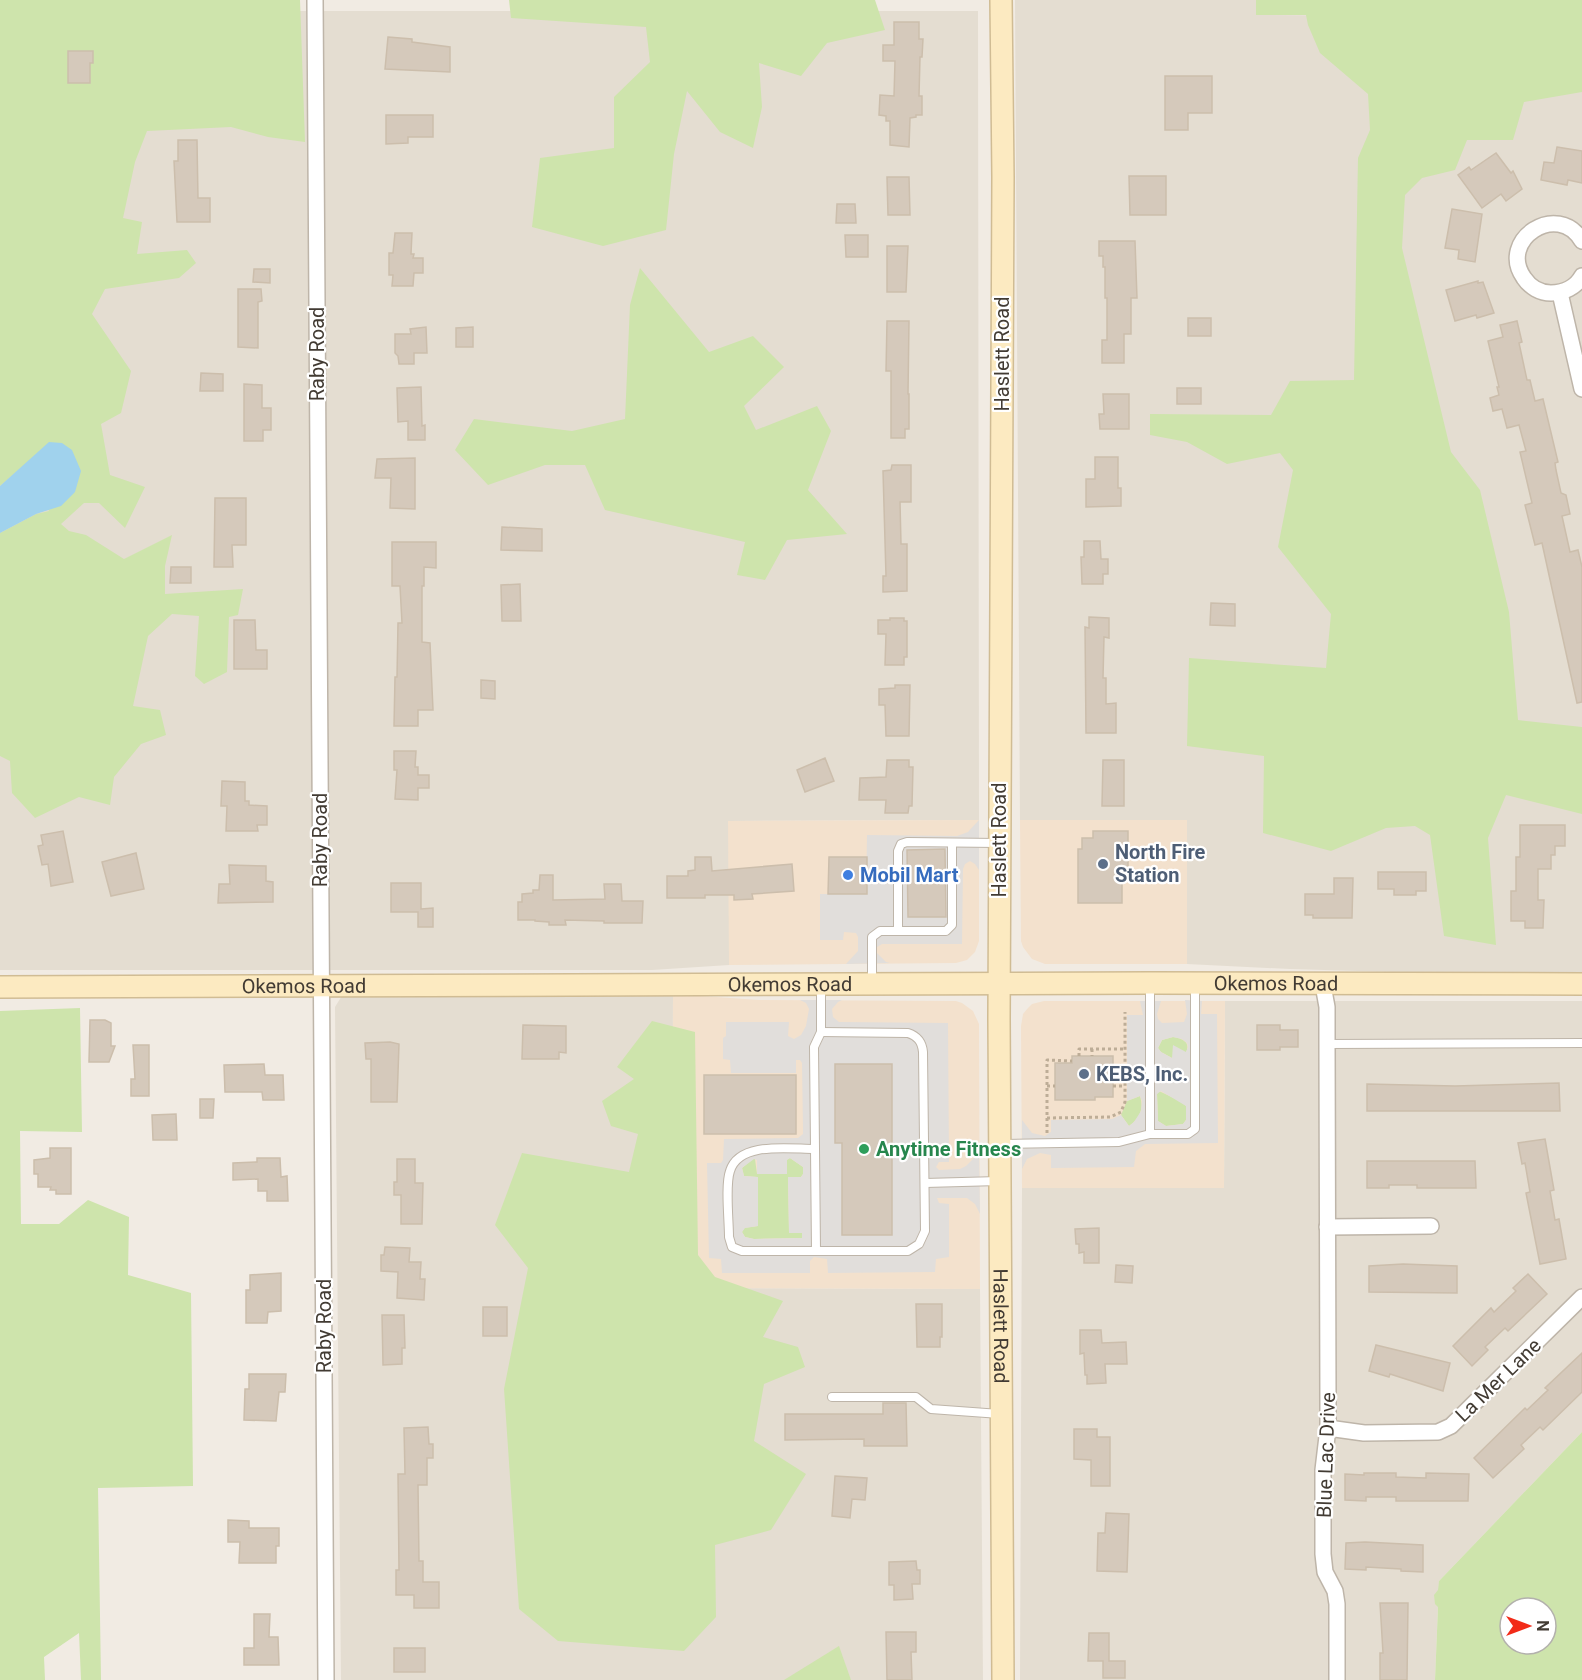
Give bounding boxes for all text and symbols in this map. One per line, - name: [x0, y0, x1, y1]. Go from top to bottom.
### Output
- street label: Haslett Road: [990, 297, 1014, 411]
- street label: Raby Road: [305, 307, 329, 401]
- street label: Haslett Road: [987, 783, 1011, 897]
- street label: Raby Road: [308, 793, 332, 887]
- place label: North Fire Station: [1115, 840, 1206, 887]
- marker: North Fire Station: [1096, 857, 1110, 871]
- place label: Mobil Mart: [860, 863, 959, 887]
- marker: Mobil Mart: [841, 868, 855, 882]
- street label: Okemos Road: [1214, 971, 1338, 995]
- street label: Okemos Road: [728, 972, 852, 996]
- street label: Okemos Road: [242, 974, 366, 998]
- place label: KEBS, Inc.: [1096, 1062, 1188, 1086]
- marker: KEBS, Inc.: [1077, 1067, 1091, 1081]
- place label: Anytime Fitness: [876, 1137, 1021, 1161]
- marker: Anytime Fitness: [857, 1142, 871, 1156]
- street label: Haslett Road: [989, 1268, 1013, 1384]
- street label: Raby Road: [312, 1279, 336, 1373]
- street label: La Mer Lane: [1450, 1333, 1546, 1427]
- street label: Blue Lac Drive: [1312, 1392, 1340, 1518]
- north arrow: [1498, 1596, 1558, 1656]
- text: N: [1533, 1620, 1552, 1632]

